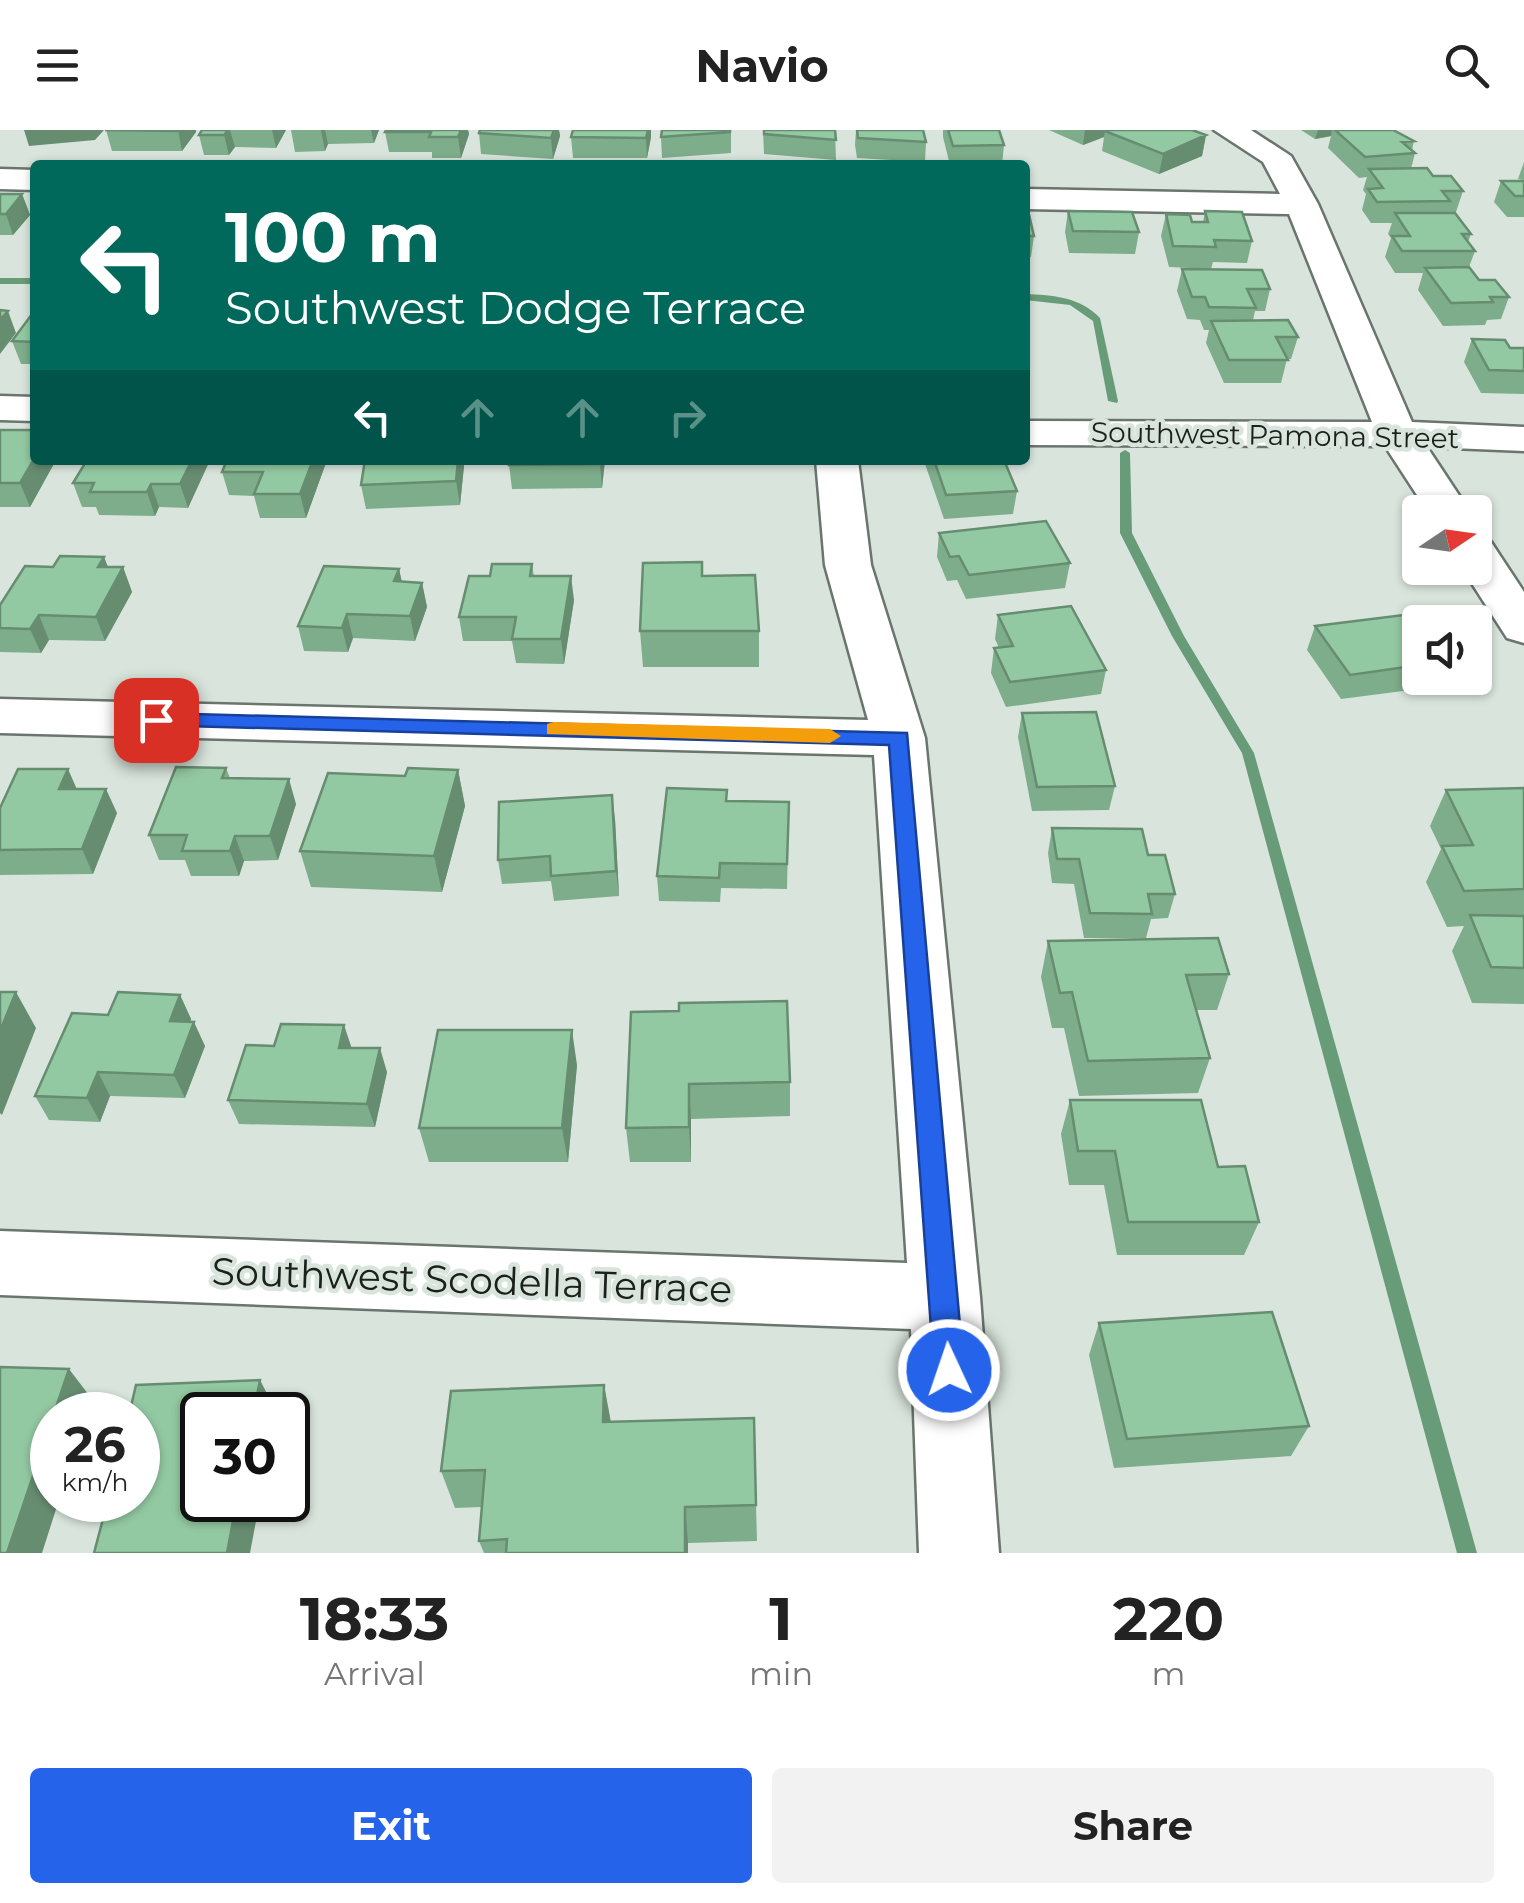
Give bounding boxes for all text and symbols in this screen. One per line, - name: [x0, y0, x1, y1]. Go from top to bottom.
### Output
- icon: menu: [30, 38, 85, 93]
- text: Navio: [695, 38, 829, 93]
- icon: search: [1439, 38, 1494, 93]
- text: 100 m: [225, 194, 441, 280]
- icon: left: [60, 200, 190, 330]
- text: Southwest Dodge Terrace: [225, 280, 806, 335]
- icon: left: [345, 390, 400, 445]
- icon: ahead: [450, 390, 505, 445]
- icon: ahead: [555, 390, 610, 445]
- icon: right: [660, 390, 715, 445]
- street label: Southwest Pamona Street: [1091, 415, 1459, 455]
- north arrow: [1402, 495, 1492, 585]
- map controls: [1402, 495, 1492, 695]
- button: sound: [1402, 605, 1492, 695]
- pin: [114, 678, 199, 763]
- icon: arrive: [129, 693, 184, 748]
- street label: Southwest Scodella Terrace: [211, 1247, 733, 1313]
- position arrow: [897, 1318, 1001, 1422]
- speed limit sign: 30: [180, 1392, 310, 1522]
- text: 26: [64, 1414, 126, 1475]
- text: km/h: [62, 1467, 128, 1497]
- text: 18:33: [300, 1582, 449, 1655]
- text: 1: [769, 1582, 793, 1655]
- text: 220: [1113, 1582, 1224, 1655]
- text: Arrival: [324, 1654, 425, 1693]
- text: min: [749, 1654, 813, 1693]
- text: m: [1152, 1654, 1186, 1693]
- button: Exit: [30, 1768, 752, 1883]
- button: Share: [772, 1768, 1494, 1883]

